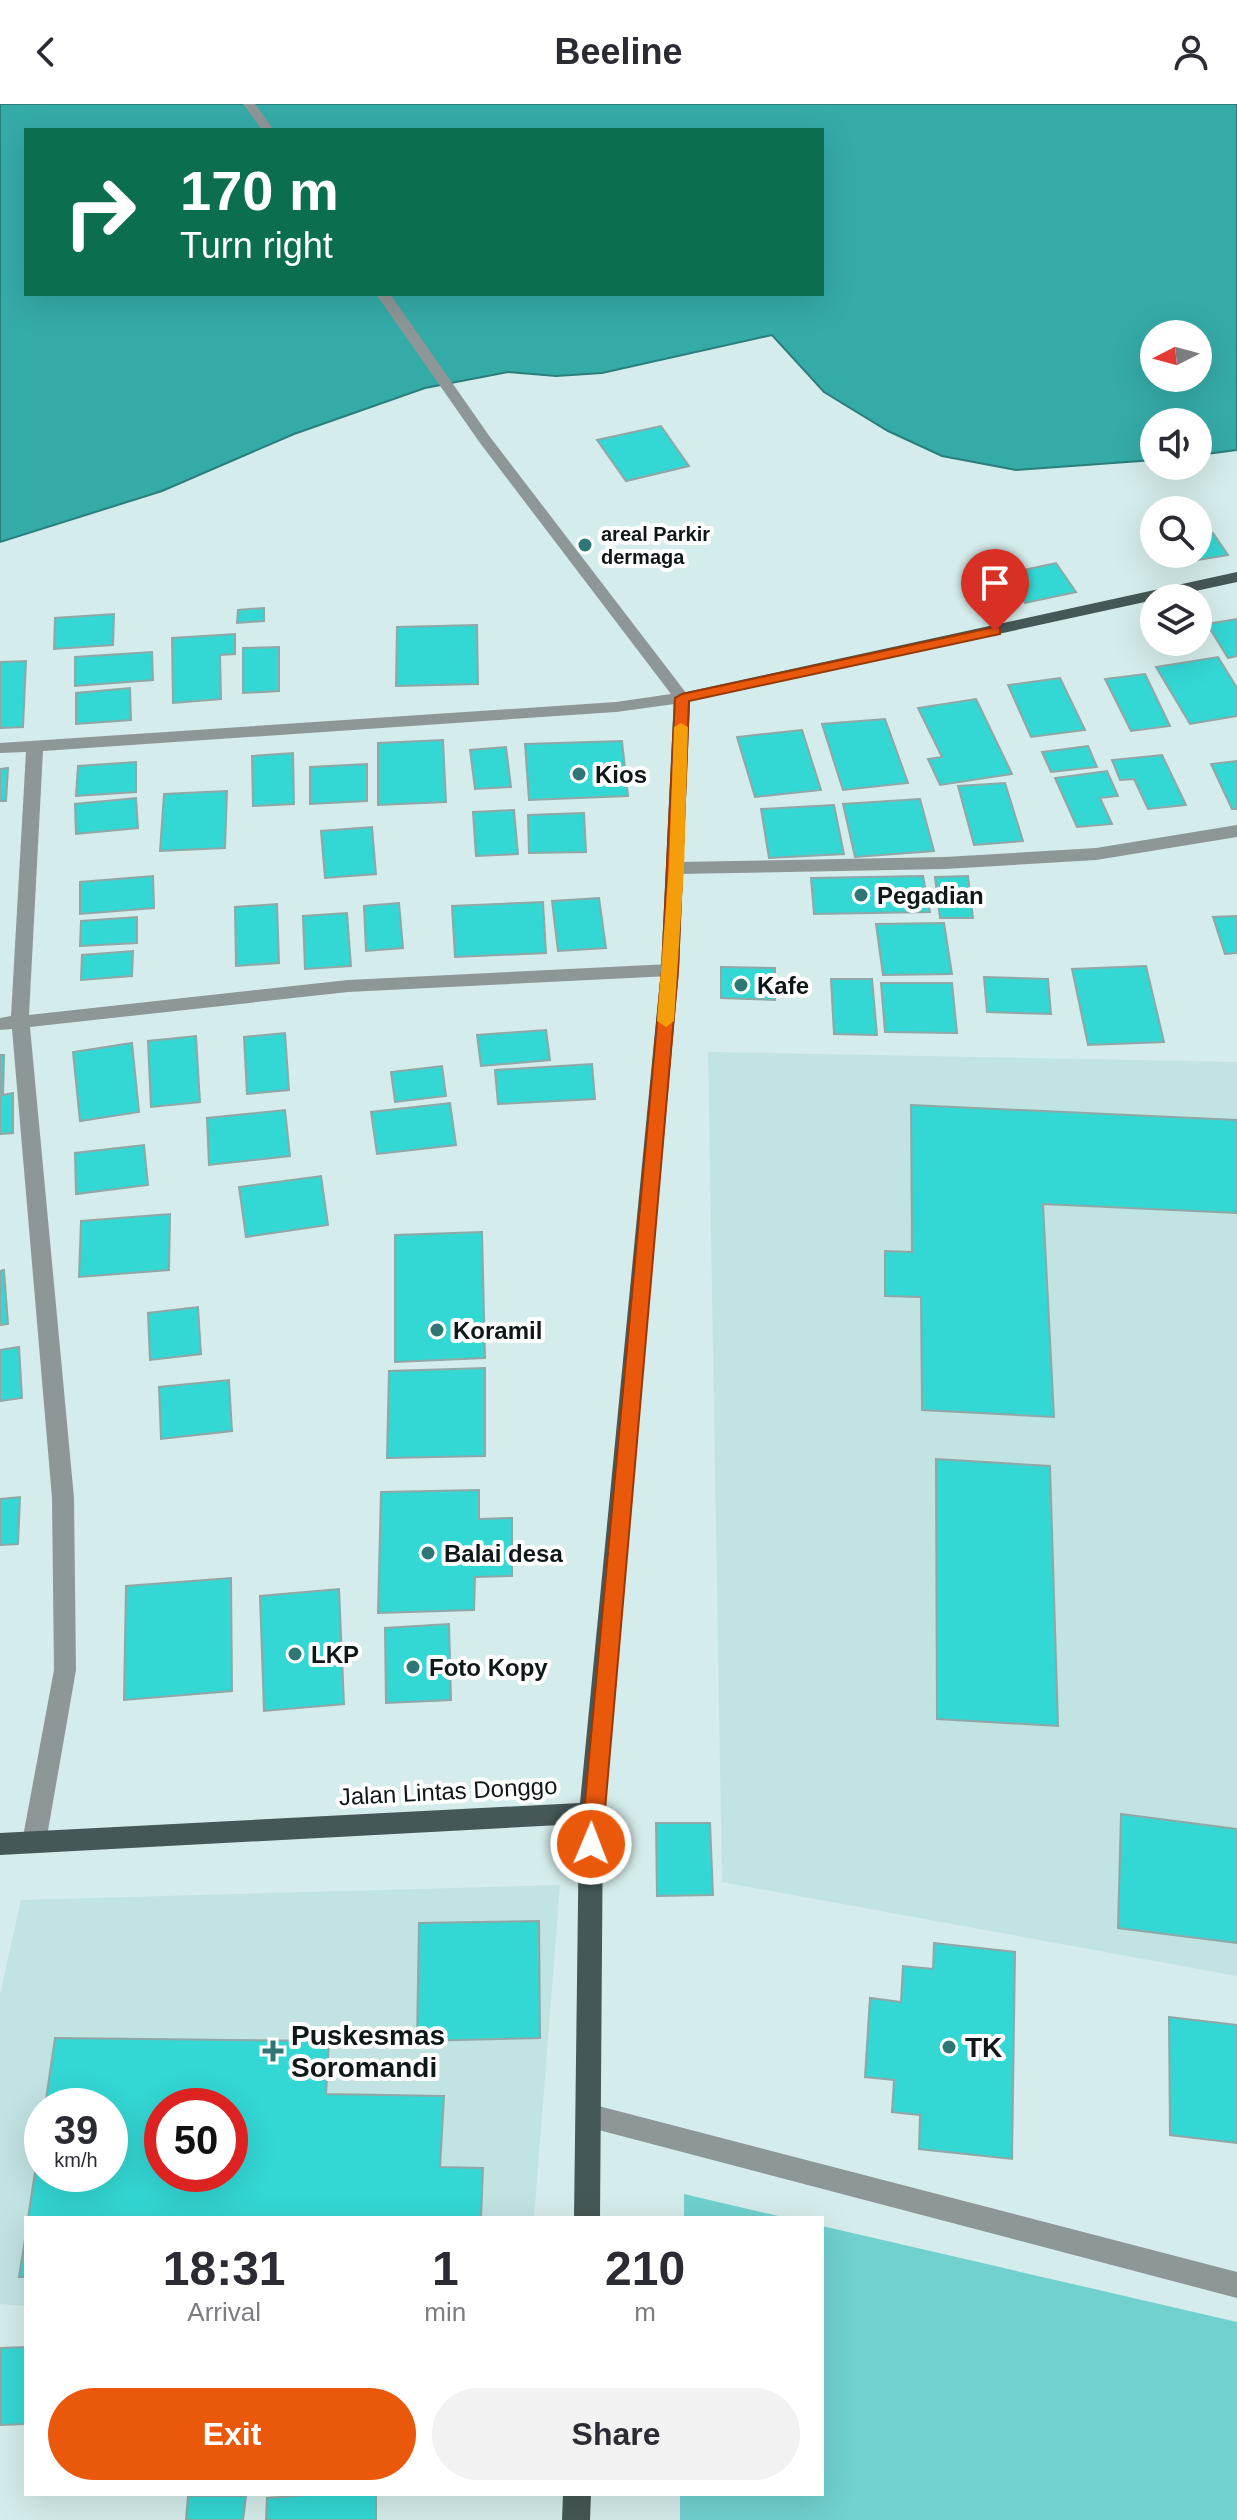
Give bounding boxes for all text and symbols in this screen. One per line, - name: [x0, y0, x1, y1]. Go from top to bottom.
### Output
- icon: back: [24, 30, 68, 74]
- icon: person: [1169, 30, 1213, 74]
- text: Beeline: [554, 31, 683, 72]
- text: 170 m: [180, 159, 339, 222]
- icon: right: [48, 160, 152, 264]
- text: Turn right: [180, 225, 333, 266]
- north arrow: [1140, 320, 1212, 392]
- map controls: [1140, 320, 1212, 656]
- button: sound: [1140, 408, 1212, 480]
- button: search: [1140, 496, 1212, 568]
- place label: areal Parkir dermaga: [601, 523, 710, 568]
- marker: areal Parkir dermaga: [576, 536, 594, 554]
- pin: [961, 549, 1029, 631]
- icon: arrive: [973, 561, 1017, 605]
- button: layers: [1140, 584, 1212, 656]
- place label: Kios: [595, 761, 647, 788]
- marker: Kios: [570, 765, 588, 783]
- place label: Pegadian: [877, 882, 984, 909]
- marker: Pegadian: [852, 886, 870, 904]
- place label: Kafe: [757, 972, 809, 999]
- marker: Kafe: [732, 976, 750, 994]
- place label: Koramil: [453, 1317, 542, 1344]
- marker: Koramil: [428, 1321, 446, 1339]
- place label: Balai desa: [444, 1540, 563, 1567]
- marker: Balai desa: [419, 1544, 437, 1562]
- place label: LKP: [311, 1641, 359, 1668]
- marker: LKP: [286, 1645, 304, 1663]
- place label: Foto Kopy: [429, 1654, 548, 1681]
- marker: Foto Kopy: [404, 1658, 422, 1676]
- street label: Jalan Lintas Donggo: [338, 1772, 558, 1810]
- position arrow: [549, 1802, 633, 1886]
- place label: Puskesmas Soromandi: [291, 2020, 445, 2083]
- place label: TK: [965, 2032, 1002, 2063]
- marker: TK: [940, 2038, 958, 2056]
- marker: Puskesmas Soromandi: [262, 2040, 284, 2062]
- speed limit sign: 50: [144, 2088, 248, 2192]
- text: 39: [54, 2108, 98, 2152]
- text: km/h: [54, 2149, 98, 2171]
- text: 18:31: [163, 2242, 286, 2295]
- text: 1: [432, 2242, 459, 2295]
- text: 210: [605, 2242, 685, 2295]
- text: Arrival: [187, 2297, 261, 2327]
- text: min: [424, 2297, 466, 2327]
- text: m: [634, 2297, 656, 2327]
- button: Exit: [48, 2388, 416, 2480]
- button: Share: [432, 2388, 800, 2480]

